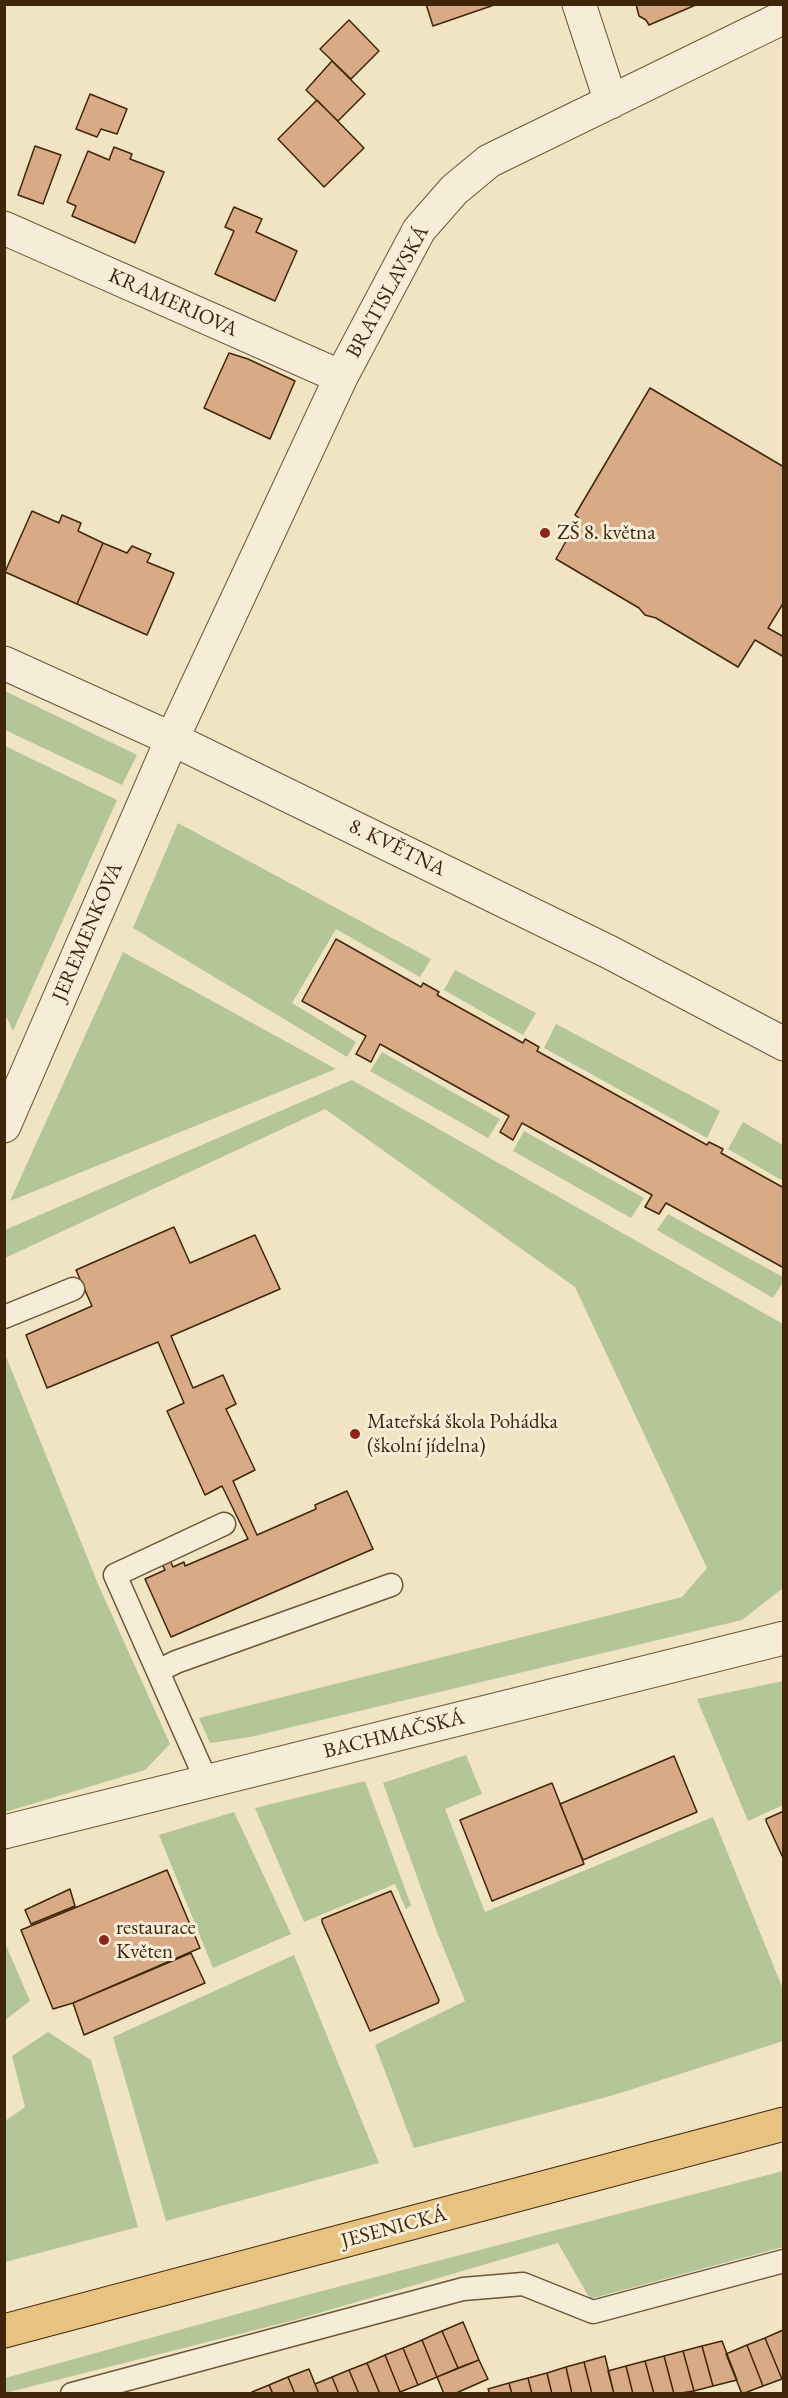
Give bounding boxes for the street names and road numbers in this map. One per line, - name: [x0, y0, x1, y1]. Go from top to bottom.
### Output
- street label: BRATISLAVSKÁ: [341, 221, 435, 363]
- street label: KRAMERIOVA: [105, 263, 241, 343]
- street label: 8. KVĚTNA: [344, 814, 450, 882]
- street label: JEREMENKOVA: [47, 859, 129, 1005]
- street label: BACHMAČSKÁ: [321, 1705, 467, 1765]
- street label: JESENICKÁ: [339, 2202, 449, 2254]

